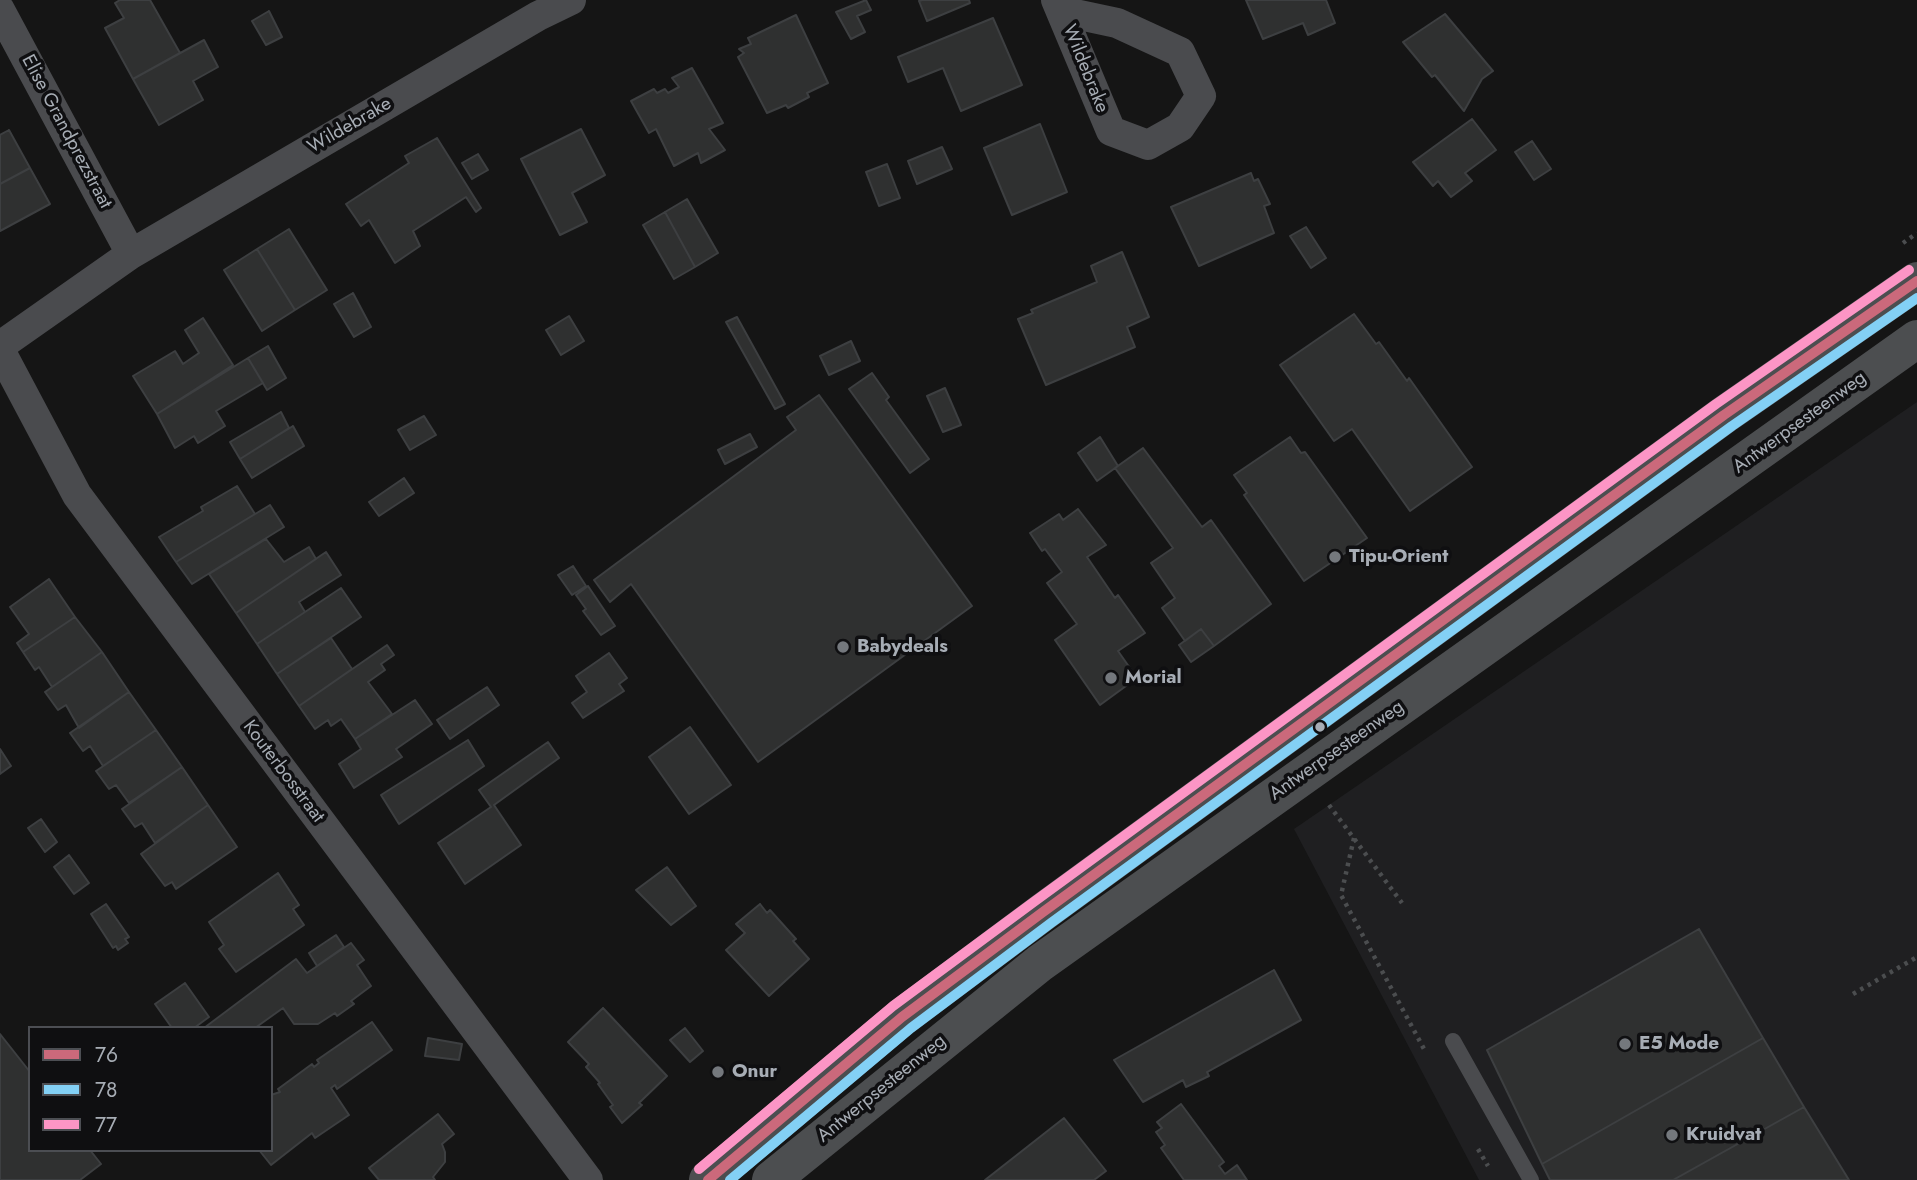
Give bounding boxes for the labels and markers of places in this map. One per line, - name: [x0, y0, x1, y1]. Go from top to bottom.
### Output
- place label: Tipu-Orient: [1349, 546, 1448, 568]
- marker: Tipu-Orient: [1327, 549, 1343, 565]
- place label: Babydeals: [857, 636, 948, 658]
- marker: Babydeals: [835, 639, 851, 655]
- place label: Morial: [1125, 667, 1182, 689]
- marker: Morial: [1103, 670, 1119, 686]
- unlabelled marker: [1313, 720, 1327, 734]
- place label: E5 Mode: [1639, 1033, 1719, 1055]
- marker: E5 Mode: [1617, 1036, 1633, 1052]
- place label: Onur: [732, 1061, 777, 1083]
- marker: Onur: [710, 1064, 726, 1080]
- place label: Kruidvat: [1686, 1124, 1761, 1146]
- marker: Kruidvat: [1664, 1127, 1680, 1143]

